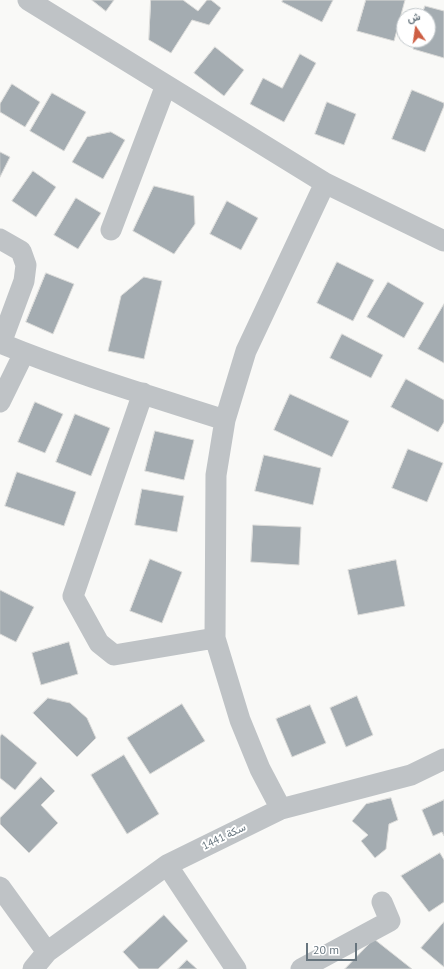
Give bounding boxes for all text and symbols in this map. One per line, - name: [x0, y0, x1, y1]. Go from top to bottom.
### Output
- north arrow: [396, 8, 436, 48]
- text: ش: [406, 9, 422, 26]
- street label: سكة 1441: [200, 821, 248, 853]
- scale bar: [308, 935, 359, 961]
- text: 20 m: [313, 942, 339, 957]

